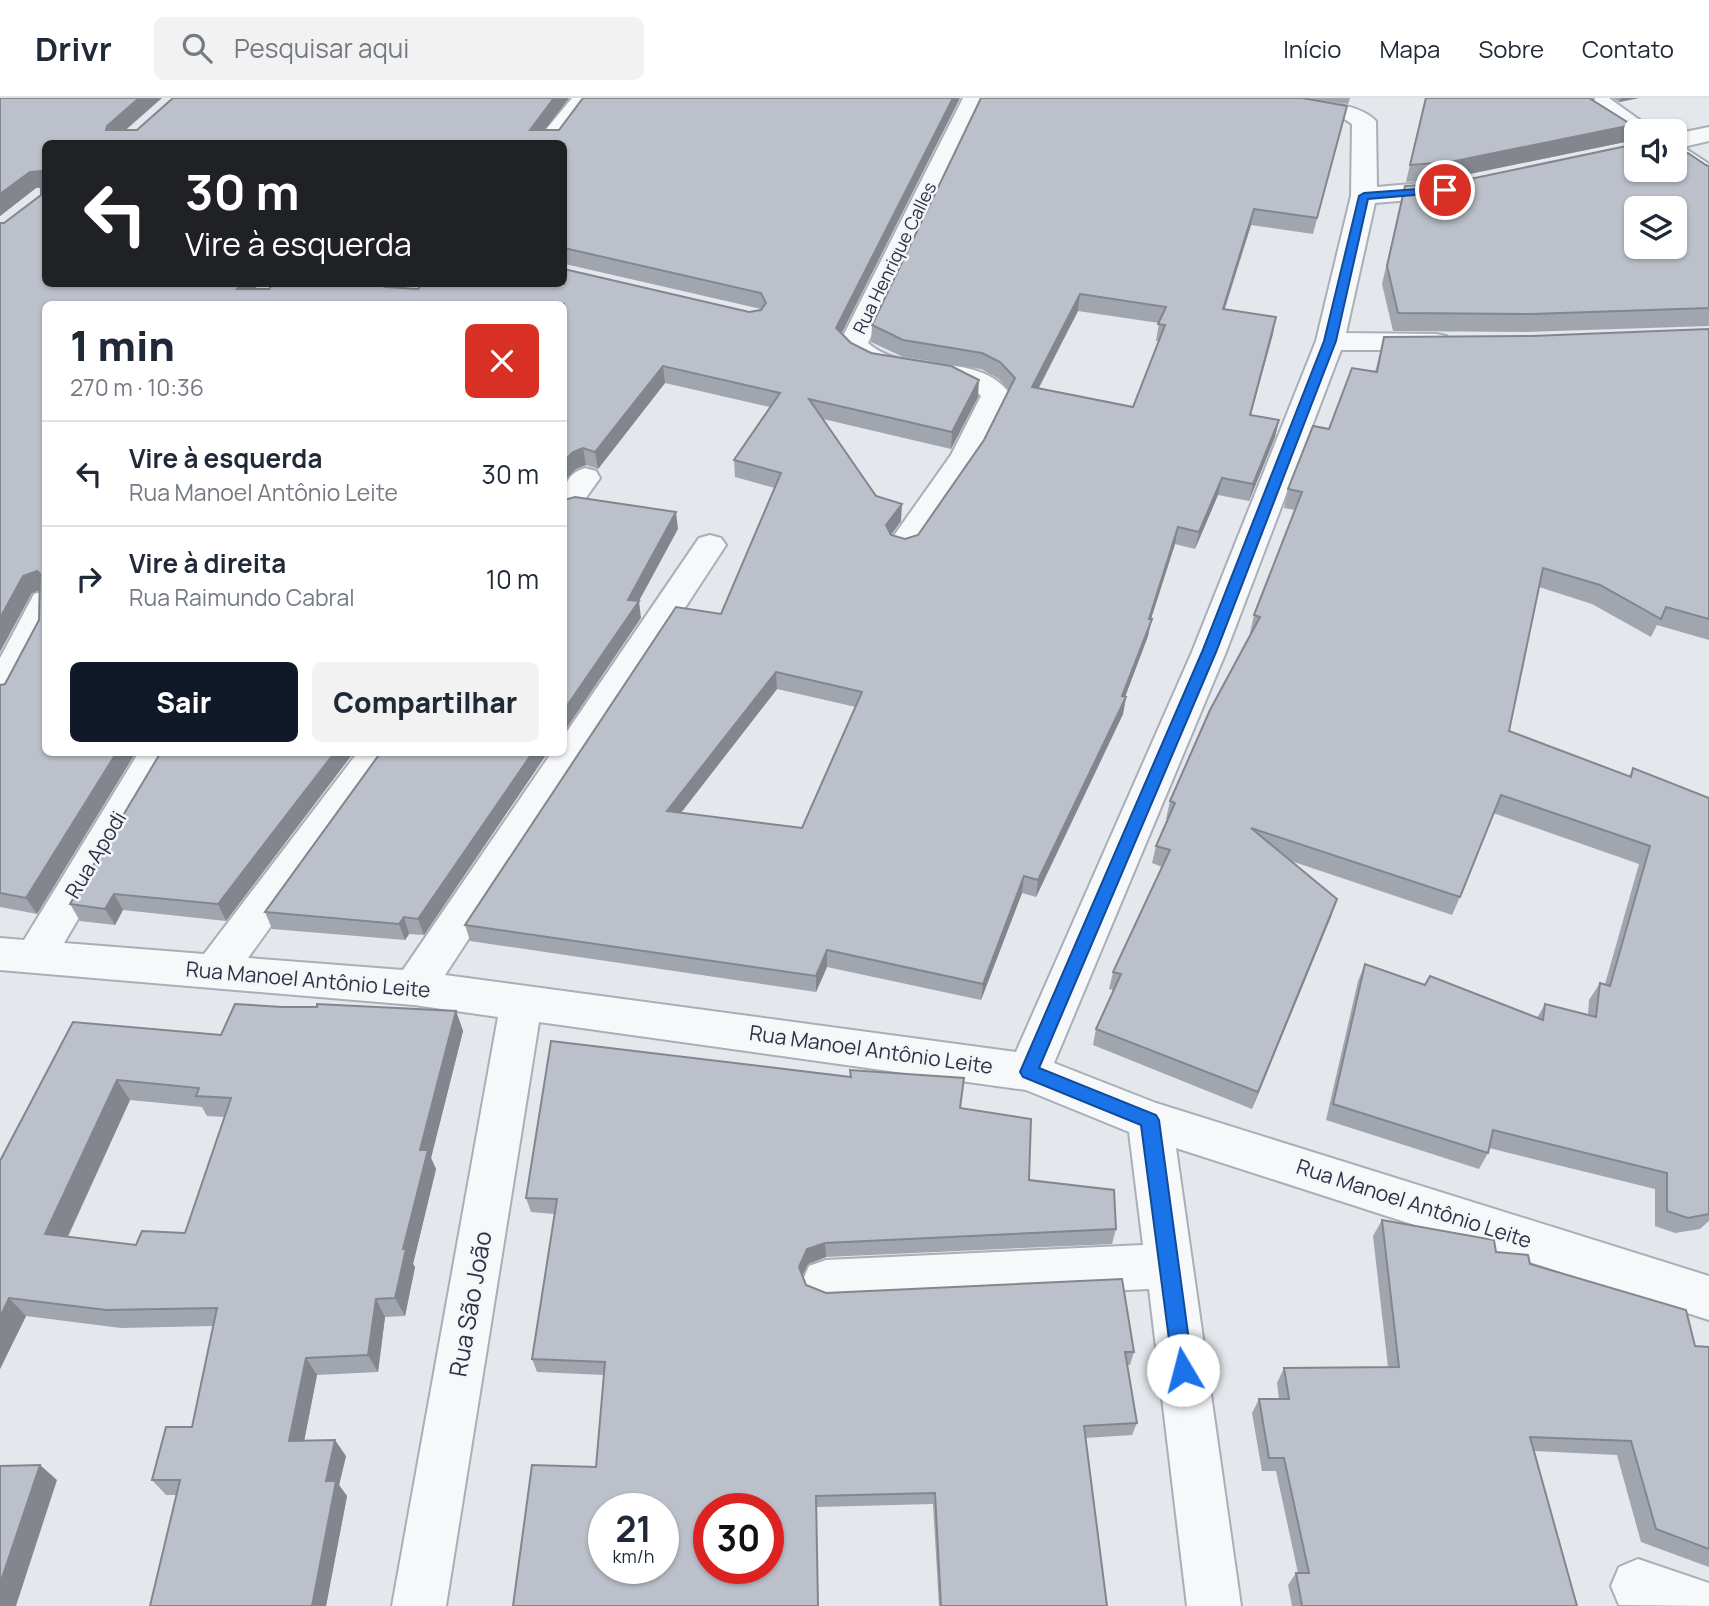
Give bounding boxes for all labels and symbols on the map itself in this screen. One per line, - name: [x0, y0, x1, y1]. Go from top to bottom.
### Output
- pin: [1415, 160, 1475, 220]
- street label: Rua Henrique Calles: [847, 178, 941, 338]
- street label: Rua Apodi: [58, 806, 132, 903]
- street label: Rua Manoel Antônio Leite: [185, 954, 432, 1004]
- street label: Rua Manoel Antônio Leite: [748, 1018, 995, 1080]
- street label: Rua Manoel Antônio Leite: [1293, 1152, 1535, 1254]
- street label: Rua São João: [440, 1228, 499, 1379]
- position arrow: [1146, 1333, 1220, 1407]
- speed limit sign: 30: [693, 1493, 784, 1584]

